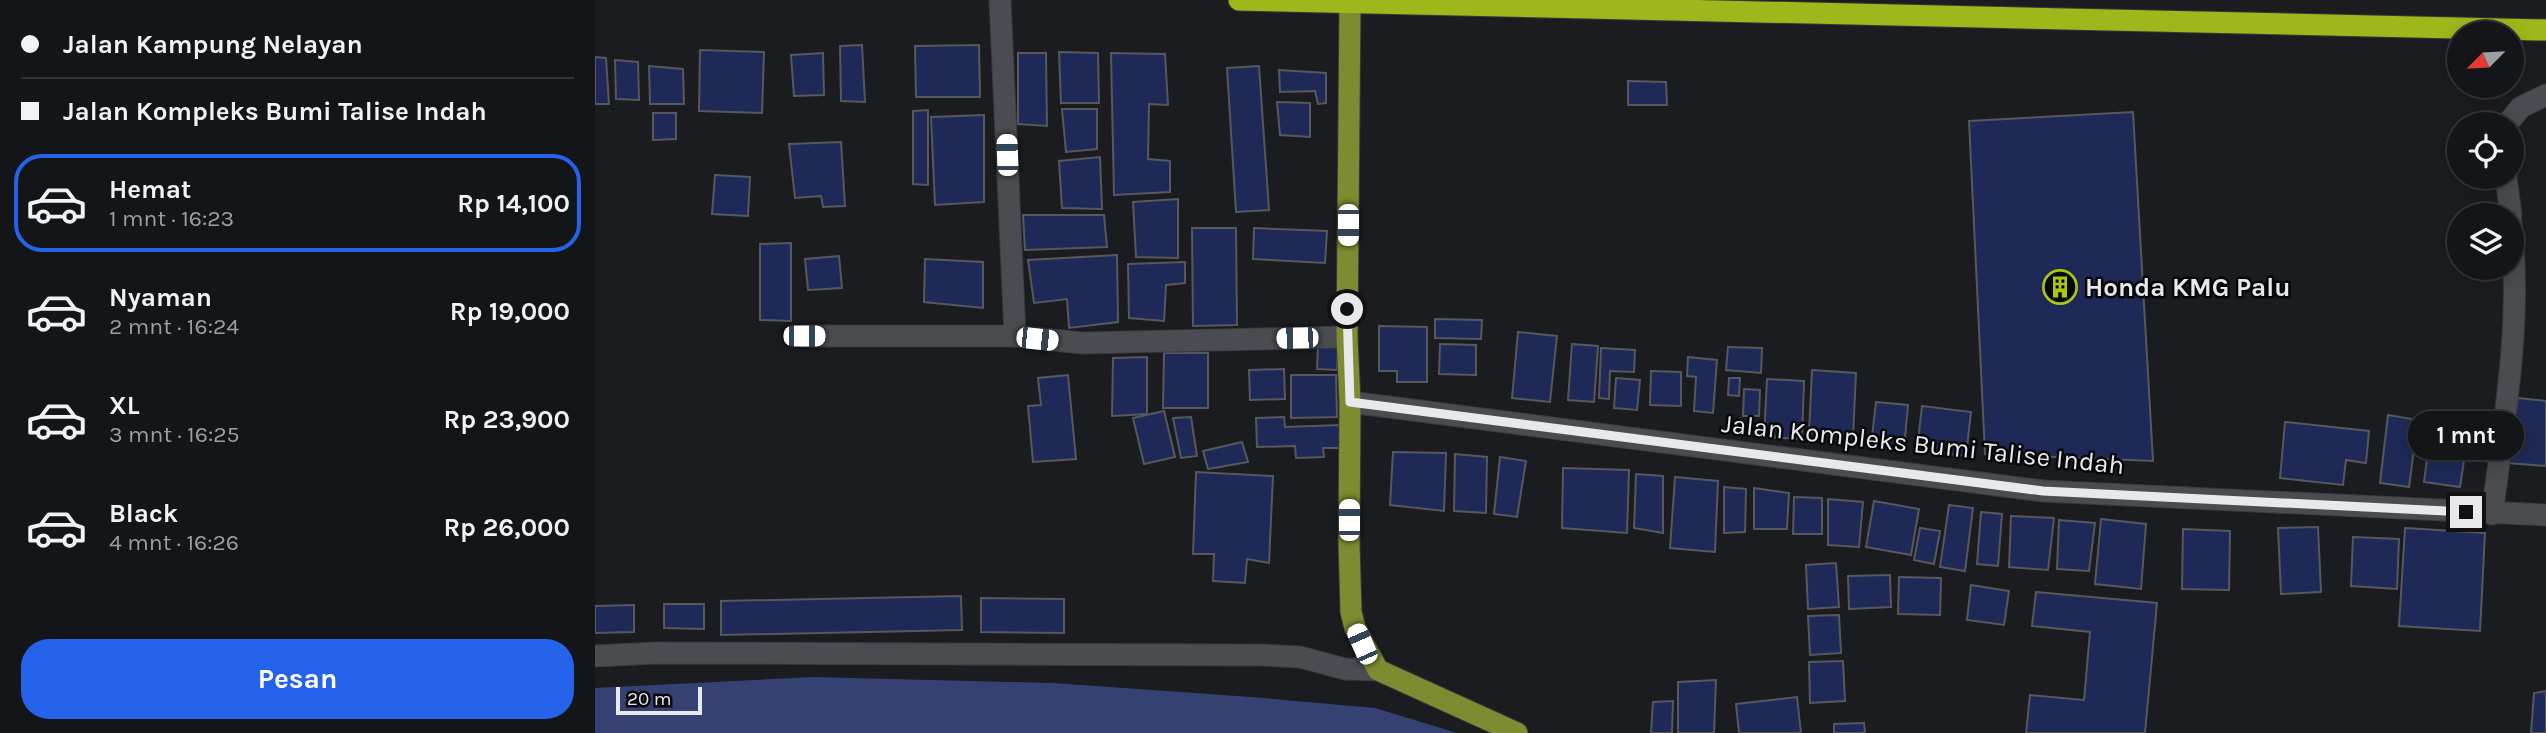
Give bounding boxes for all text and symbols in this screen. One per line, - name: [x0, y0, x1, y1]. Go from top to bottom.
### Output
- north arrow: [2447, 21, 2523, 98]
- map controls: [2447, 21, 2524, 280]
- text: Jalan Kampung Nelayan: [63, 29, 363, 60]
- text: Jalan Kompleks Bumi Talise Indah: [63, 96, 487, 127]
- button: locate: [2447, 112, 2524, 189]
- car: [996, 134, 1019, 176]
- icon: car: [25, 172, 88, 235]
- text: Hemat: [109, 174, 191, 205]
- text: Rp 14,100: [457, 188, 570, 219]
- button: layers: [2447, 203, 2524, 280]
- car: [1338, 204, 1359, 246]
- text: 1 mnt · 16:23: [109, 205, 234, 232]
- building icon: Honda KMG Palu: [2041, 268, 2079, 306]
- place label: Honda KMG Palu: [2085, 272, 2290, 303]
- icon: car: [25, 280, 88, 343]
- text: Nyaman: [109, 282, 212, 313]
- route start: [1331, 293, 1363, 325]
- text: Rp 19,000: [450, 296, 570, 327]
- text: 2 mnt · 16:24: [109, 313, 239, 340]
- car: [784, 326, 826, 347]
- car: [1016, 326, 1059, 352]
- car: [1276, 327, 1319, 349]
- icon: car: [25, 388, 88, 451]
- text: XL: [109, 390, 140, 421]
- text: Rp 23,900: [444, 404, 570, 435]
- street label: Jalan Kompleks Bumi Talise Indah: [1720, 408, 2126, 481]
- callout: 1 mnt: [2408, 410, 2524, 460]
- text: 3 mnt · 16:25: [109, 421, 240, 448]
- text: 1 mnt: [2436, 422, 2496, 449]
- icon: car: [25, 496, 88, 559]
- route end: [2450, 496, 2482, 528]
- text: Black: [109, 498, 178, 529]
- car: [1339, 499, 1360, 541]
- text: Rp 26,000: [443, 512, 570, 543]
- text: 4 mnt · 16:26: [109, 529, 239, 556]
- car: [1344, 621, 1381, 667]
- button: Pesan: [21, 639, 574, 719]
- scale bar: [616, 684, 702, 716]
- text: 20 m: [627, 688, 672, 710]

